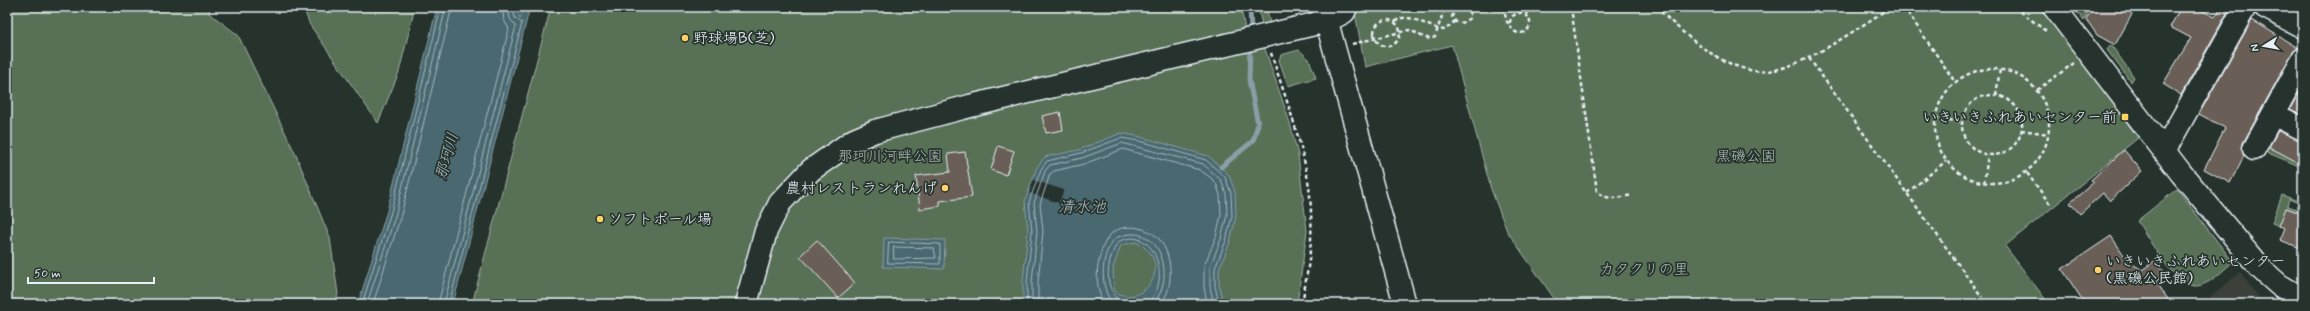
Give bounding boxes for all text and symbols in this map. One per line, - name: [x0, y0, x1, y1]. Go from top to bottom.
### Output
- north arrow: [2244, 26, 2284, 66]
- place label: 野球場B(芝): [693, 29, 775, 49]
- marker: 野球場B(芝): [680, 33, 690, 43]
- text: N: [2248, 43, 2263, 53]
- place label: いきいきふれあいセンター前: [1923, 108, 2117, 128]
- marker: いきいきふれあいセンター前: [2120, 112, 2130, 122]
- water label: 那珂川: [431, 130, 464, 182]
- park label: 那珂川河畔公園: [837, 147, 943, 167]
- park label: 黒磯公園: [1716, 147, 1776, 167]
- place label: 農村レストランれんげ: [786, 179, 937, 199]
- marker: 農村レストランれんげ: [940, 183, 950, 193]
- water label: 清水池: [1058, 197, 1107, 218]
- place label: ソフトボール場: [608, 210, 712, 230]
- marker: ソフトボール場: [595, 214, 605, 224]
- place label: いきいきふれあいセンター (黒磯公民館): [2106, 252, 2285, 289]
- scale bar: [28, 259, 154, 285]
- park label: カタクリの里: [1599, 260, 1689, 280]
- marker: いきいきふれあいセンター (黒磯公民館): [2093, 265, 2103, 275]
- text: 50 m: [34, 266, 61, 282]

